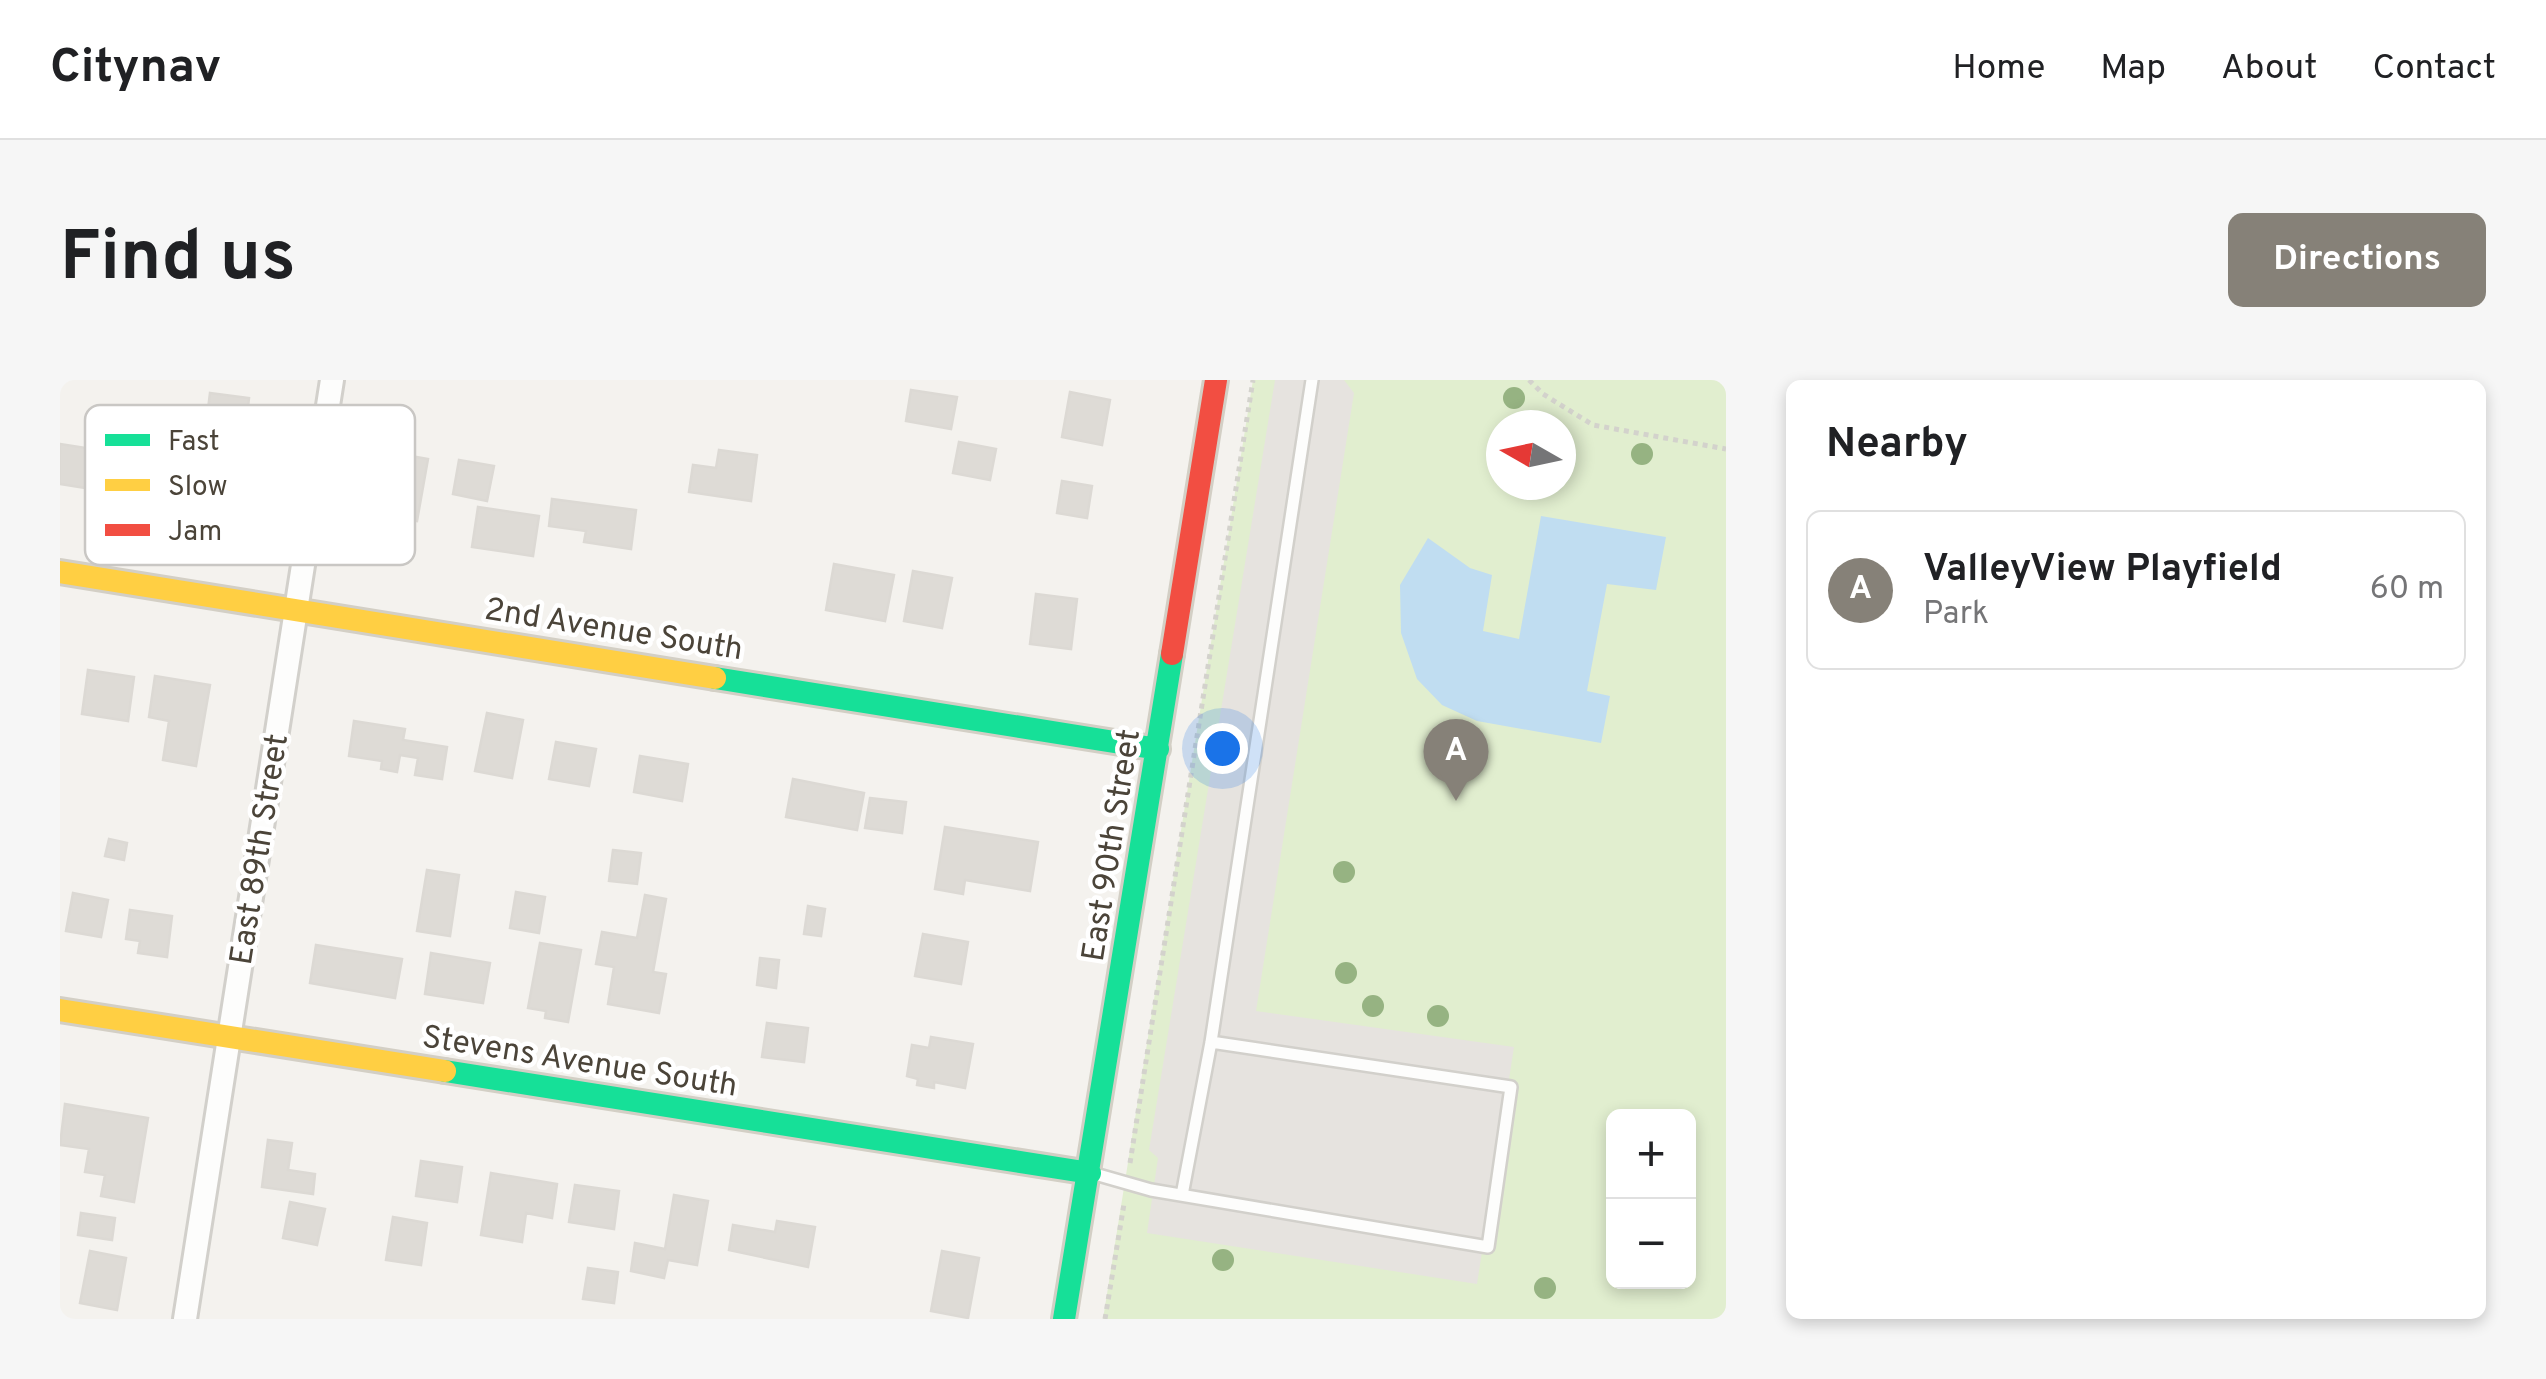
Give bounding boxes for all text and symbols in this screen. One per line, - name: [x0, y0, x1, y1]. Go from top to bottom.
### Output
- text: Citynav: [50, 39, 221, 99]
- text: Home: [1952, 47, 2045, 91]
- text: Map: [2100, 47, 2166, 91]
- text: About: [2221, 47, 2317, 91]
- text: Contact: [2372, 47, 2496, 91]
- button: Directions: [2228, 213, 2486, 307]
- text: Find us: [60, 216, 296, 305]
- legend: [85, 405, 415, 565]
- north arrow: [1486, 410, 1576, 500]
- text: Nearby: [1826, 419, 1968, 472]
- text: Fast: [168, 425, 220, 461]
- text: Slow: [168, 470, 227, 506]
- text: Jam: [168, 515, 222, 551]
- text: ValleyView Playfield: [1923, 546, 2282, 595]
- text: A: [1849, 570, 1872, 610]
- text: 60 m: [2370, 570, 2444, 610]
- street label: 2nd Avenue South: [482, 591, 745, 671]
- text: Park: [1923, 595, 1989, 635]
- pin: A: [1424, 718, 1488, 801]
- your location: [1197, 723, 1248, 774]
- street label: East 90th Street: [1075, 726, 1151, 964]
- street label: East 89th Street: [223, 731, 299, 968]
- street label: Stevens Avenue South: [419, 1018, 740, 1108]
- map controls: [1606, 1109, 1696, 1289]
- button: +: [1606, 1109, 1696, 1199]
- button: −: [1606, 1199, 1696, 1289]

